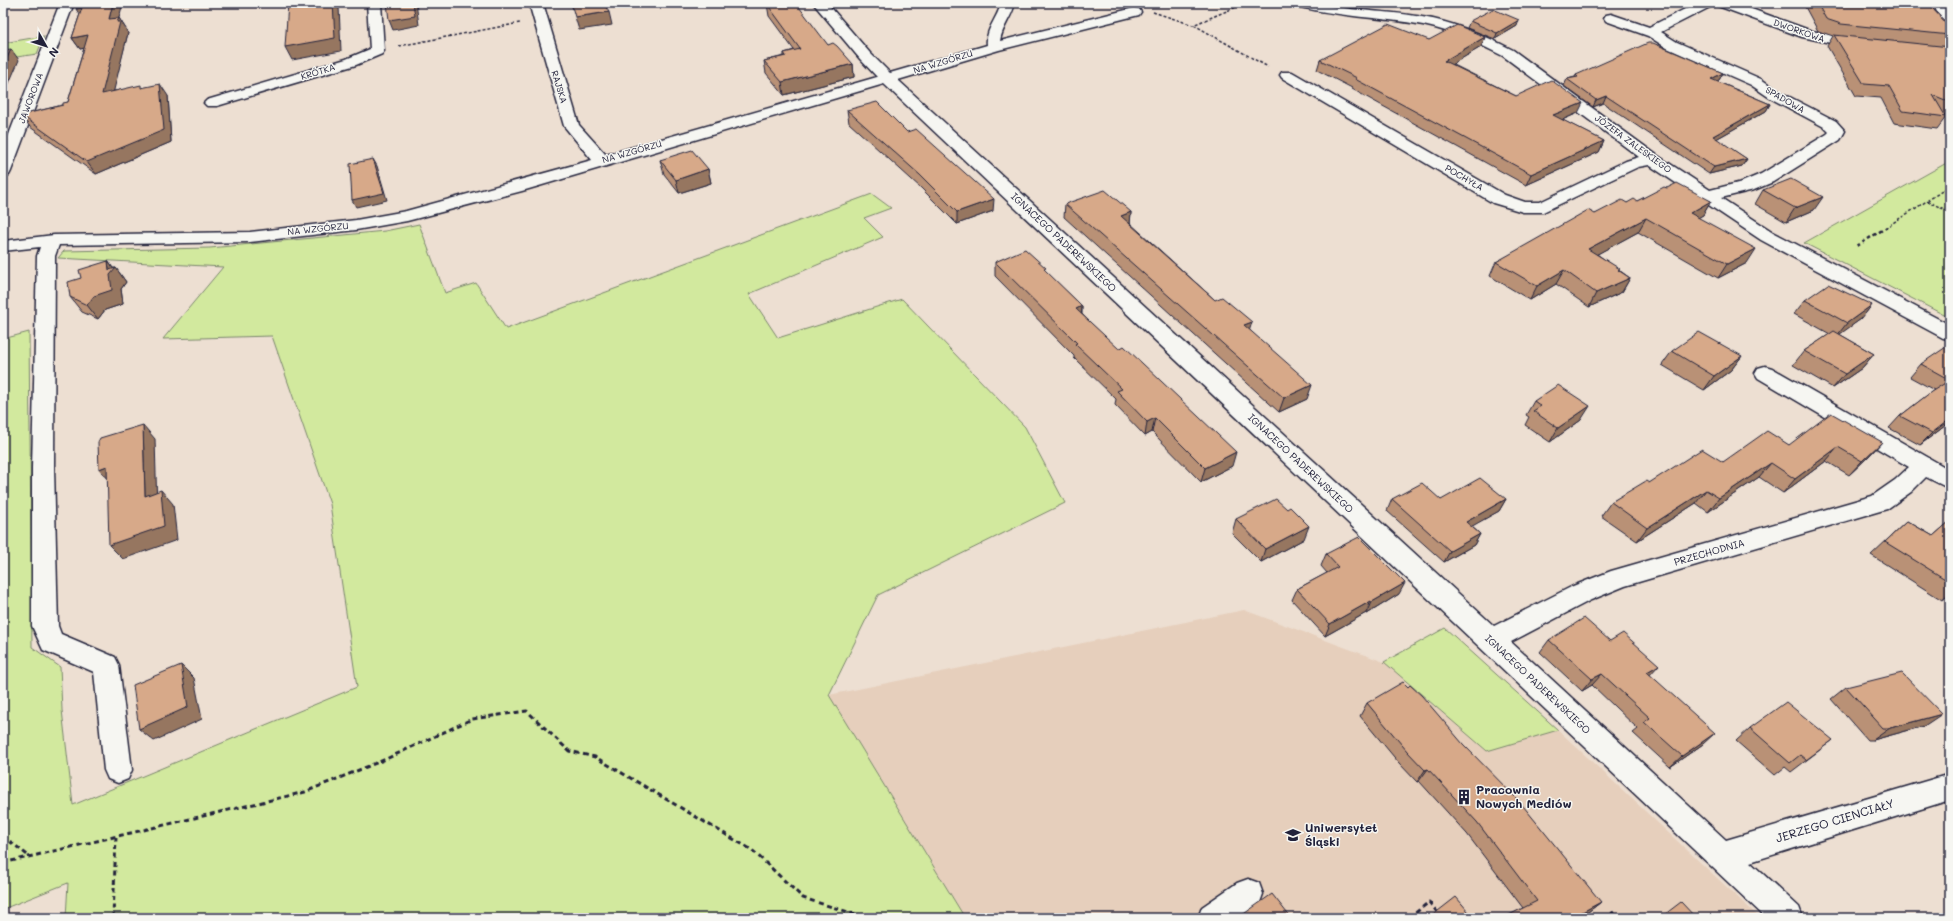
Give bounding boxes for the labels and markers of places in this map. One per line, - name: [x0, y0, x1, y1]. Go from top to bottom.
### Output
- place label: Pracownia Nowych Mediów: [1476, 781, 1572, 811]
- building icon: Pracownia Nowych Mediów: [1455, 788, 1473, 806]
- place label: Uniwersytet Śląski: [1305, 819, 1377, 849]
- school or university icon: Uniwersytet Śląski: [1284, 826, 1302, 844]

